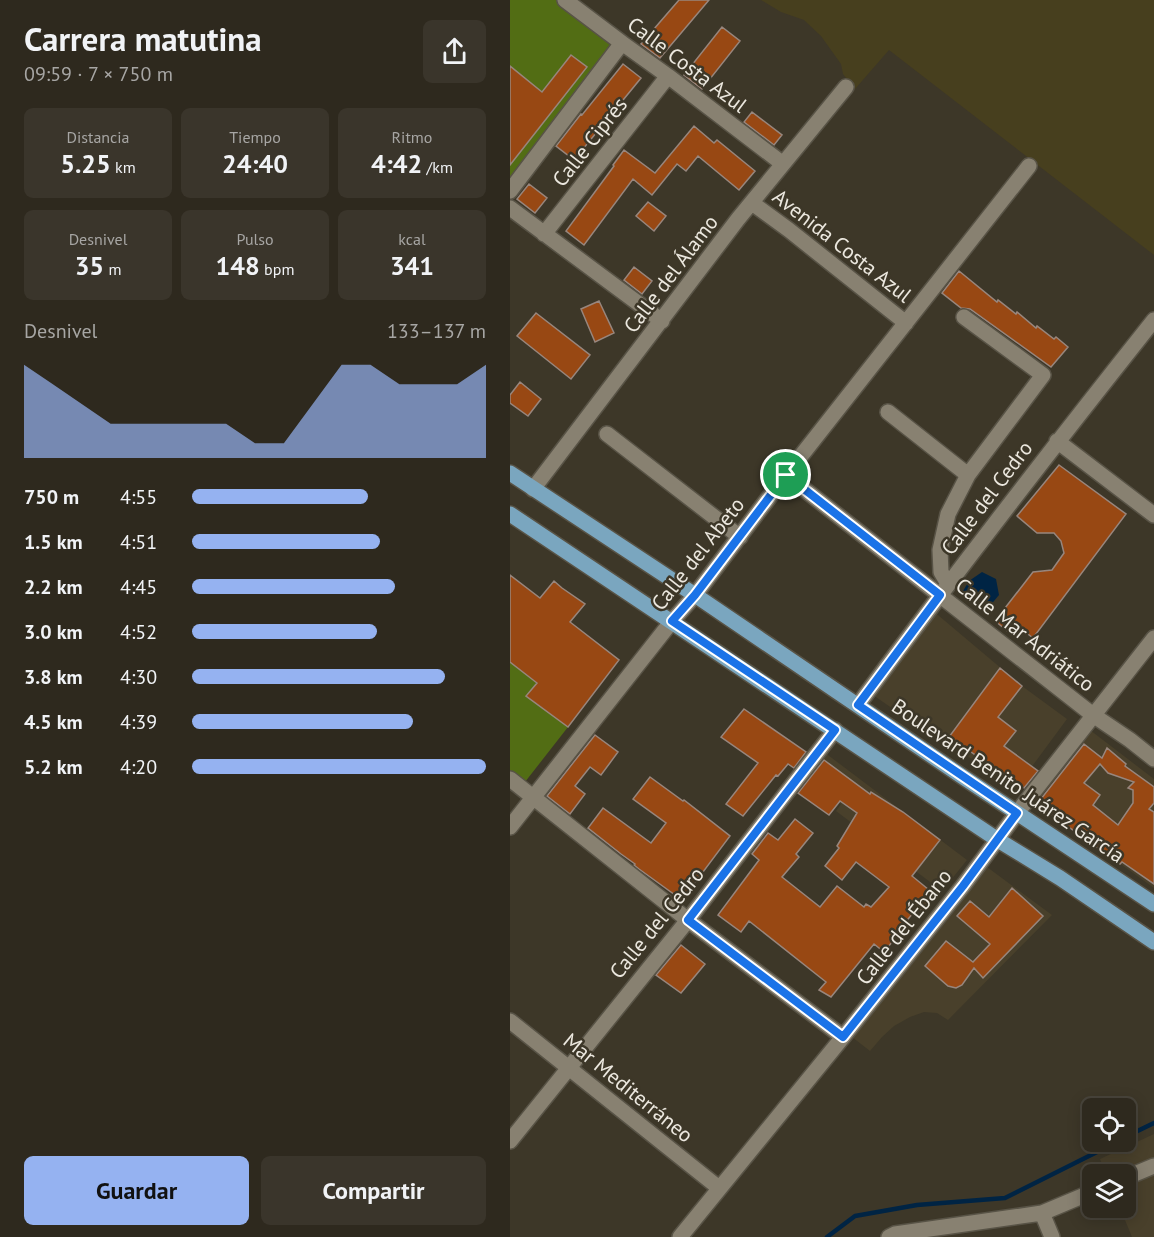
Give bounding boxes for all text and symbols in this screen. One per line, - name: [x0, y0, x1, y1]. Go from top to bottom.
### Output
- street label: Calle Costa Azul: [622, 11, 753, 118]
- text: Carrera matutina: [24, 17, 262, 60]
- button: share: [423, 20, 486, 83]
- text: 09:59 · 7 × 750 m: [24, 61, 173, 87]
- street label: Calle Ciprés: [546, 92, 633, 192]
- text: Distancia: [66, 127, 130, 147]
- text: Tiempo: [229, 127, 281, 147]
- text: Ritmo: [392, 127, 432, 147]
- text: 5.25: [60, 147, 111, 180]
- text: 24:40: [222, 147, 288, 180]
- text: 4:42: [371, 147, 422, 180]
- text: km: [111, 157, 136, 177]
- text: /km: [422, 157, 453, 177]
- street label: Avenida Costa Azul: [767, 183, 917, 308]
- street label: Calle del Álamo: [617, 209, 724, 338]
- text: Desnivel: [69, 229, 127, 249]
- text: Pulso: [237, 229, 274, 249]
- text: kcal: [398, 229, 426, 249]
- text: 35: [75, 249, 104, 282]
- text: 148: [216, 249, 260, 282]
- text: 341: [390, 249, 434, 282]
- text: m: [104, 259, 121, 279]
- text: bpm: [260, 259, 294, 279]
- text: Desnivel: [24, 318, 97, 344]
- text: 133–137 m: [387, 318, 486, 344]
- street label: Calle del Cedro: [935, 435, 1038, 560]
- pin: [760, 449, 811, 500]
- icon: arrive: [769, 458, 802, 491]
- text: 750 m: [24, 484, 79, 510]
- text: 4:55: [120, 484, 157, 510]
- street label: Calle del Abeto: [645, 492, 750, 616]
- text: 1.5 km: [24, 529, 83, 555]
- text: 4:51: [120, 529, 157, 555]
- street label: Calle Mar Adriático: [950, 572, 1100, 697]
- text: 2.2 km: [24, 574, 83, 600]
- text: 4:45: [120, 574, 157, 600]
- text: 3.0 km: [24, 619, 83, 645]
- text: 4:52: [120, 619, 157, 645]
- text: 3.8 km: [24, 664, 83, 690]
- text: 4:30: [120, 664, 157, 690]
- street label: Boulevard Benito Juárez García: [887, 692, 1130, 869]
- text: 4.5 km: [24, 709, 83, 735]
- text: 4:39: [120, 709, 157, 735]
- text: 5.2 km: [24, 754, 83, 780]
- text: 4:20: [120, 754, 157, 780]
- street label: Calle del Cedro: [603, 861, 710, 984]
- street label: Calle del Ébano: [850, 863, 957, 990]
- street label: Mar Mediterráneo: [558, 1027, 699, 1148]
- map controls: [1082, 1098, 1136, 1218]
- button: locate: [1082, 1098, 1136, 1152]
- button: Guardar: [24, 1156, 249, 1225]
- button: Compartir: [261, 1156, 486, 1225]
- button: layers: [1082, 1164, 1136, 1218]

